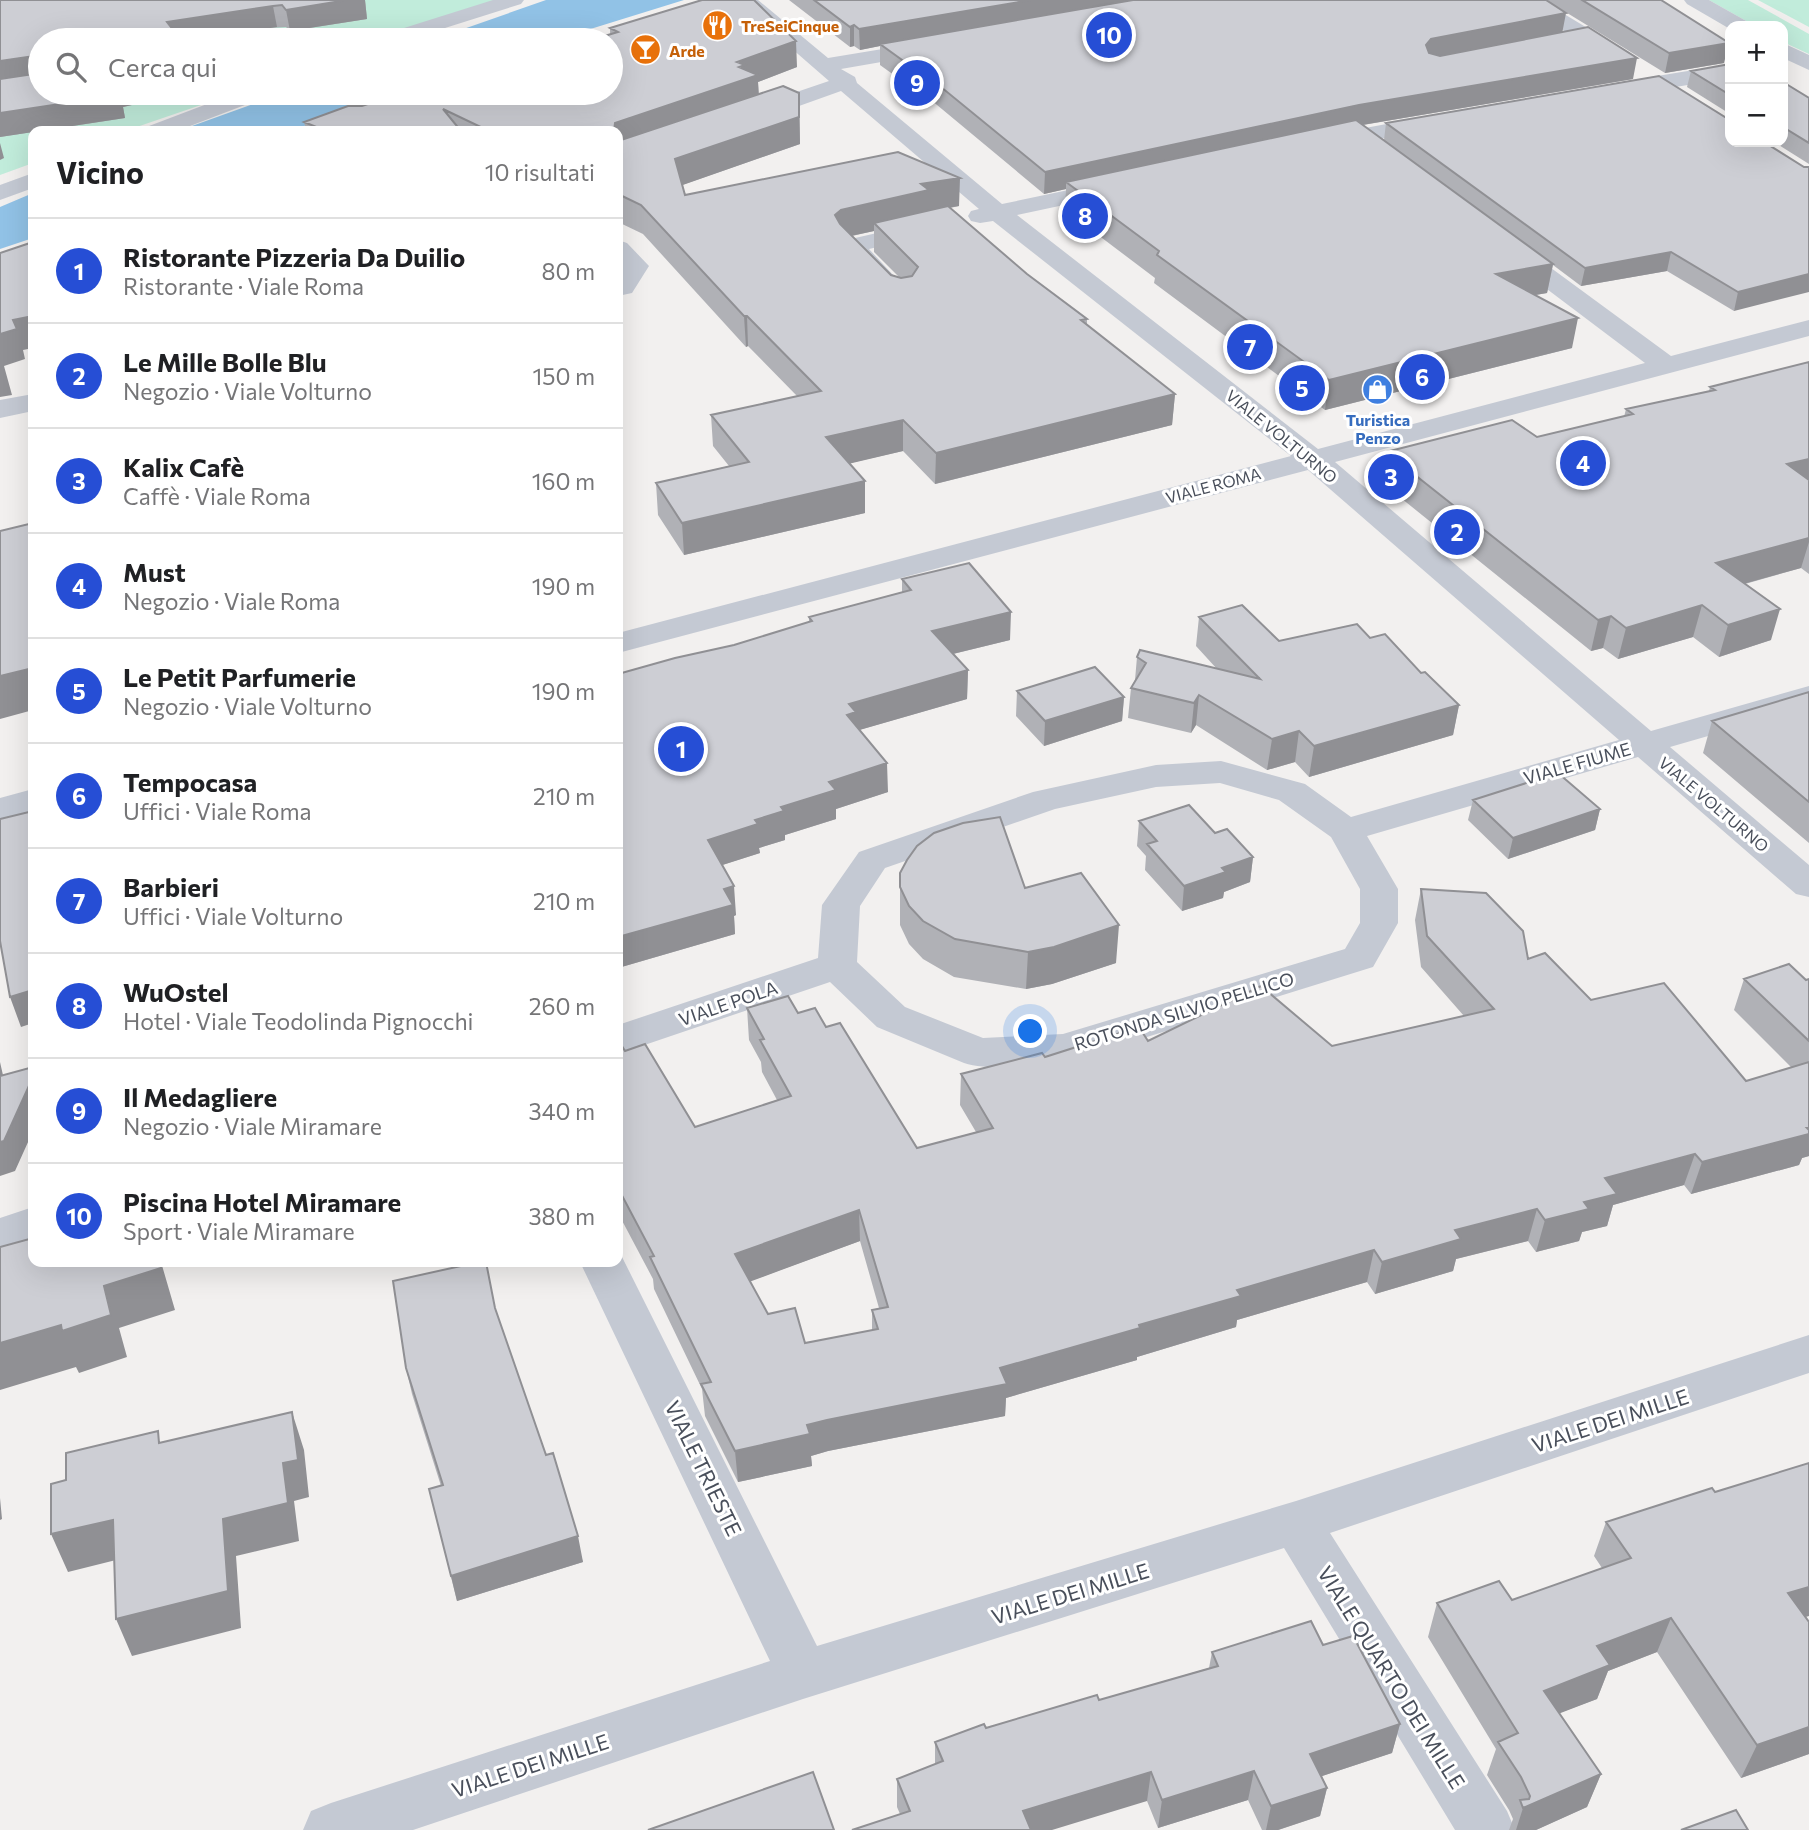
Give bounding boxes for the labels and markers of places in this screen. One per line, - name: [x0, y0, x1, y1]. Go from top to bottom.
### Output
- restaurant icon: TreSeiCinque: [701, 8, 735, 42]
- pin: 10: [1086, 9, 1132, 61]
- place label: TreSeiCinque: [741, 16, 839, 35]
- bar icon: Arde: [629, 33, 663, 67]
- place label: Arde: [669, 41, 705, 60]
- pin: 9: [894, 57, 940, 109]
- pin: 8: [1062, 190, 1108, 242]
- pin: 7: [1227, 321, 1273, 373]
- pin: 6: [1399, 351, 1445, 403]
- pin: 5: [1279, 362, 1325, 414]
- shop icon: Turistica Penzo: [1361, 373, 1395, 407]
- place label: Turistica Penzo: [1346, 410, 1410, 447]
- pin: 4: [1560, 437, 1606, 489]
- pin: 3: [1368, 451, 1414, 503]
- pin: 2: [1434, 506, 1480, 558]
- pin: 1: [658, 723, 704, 775]

